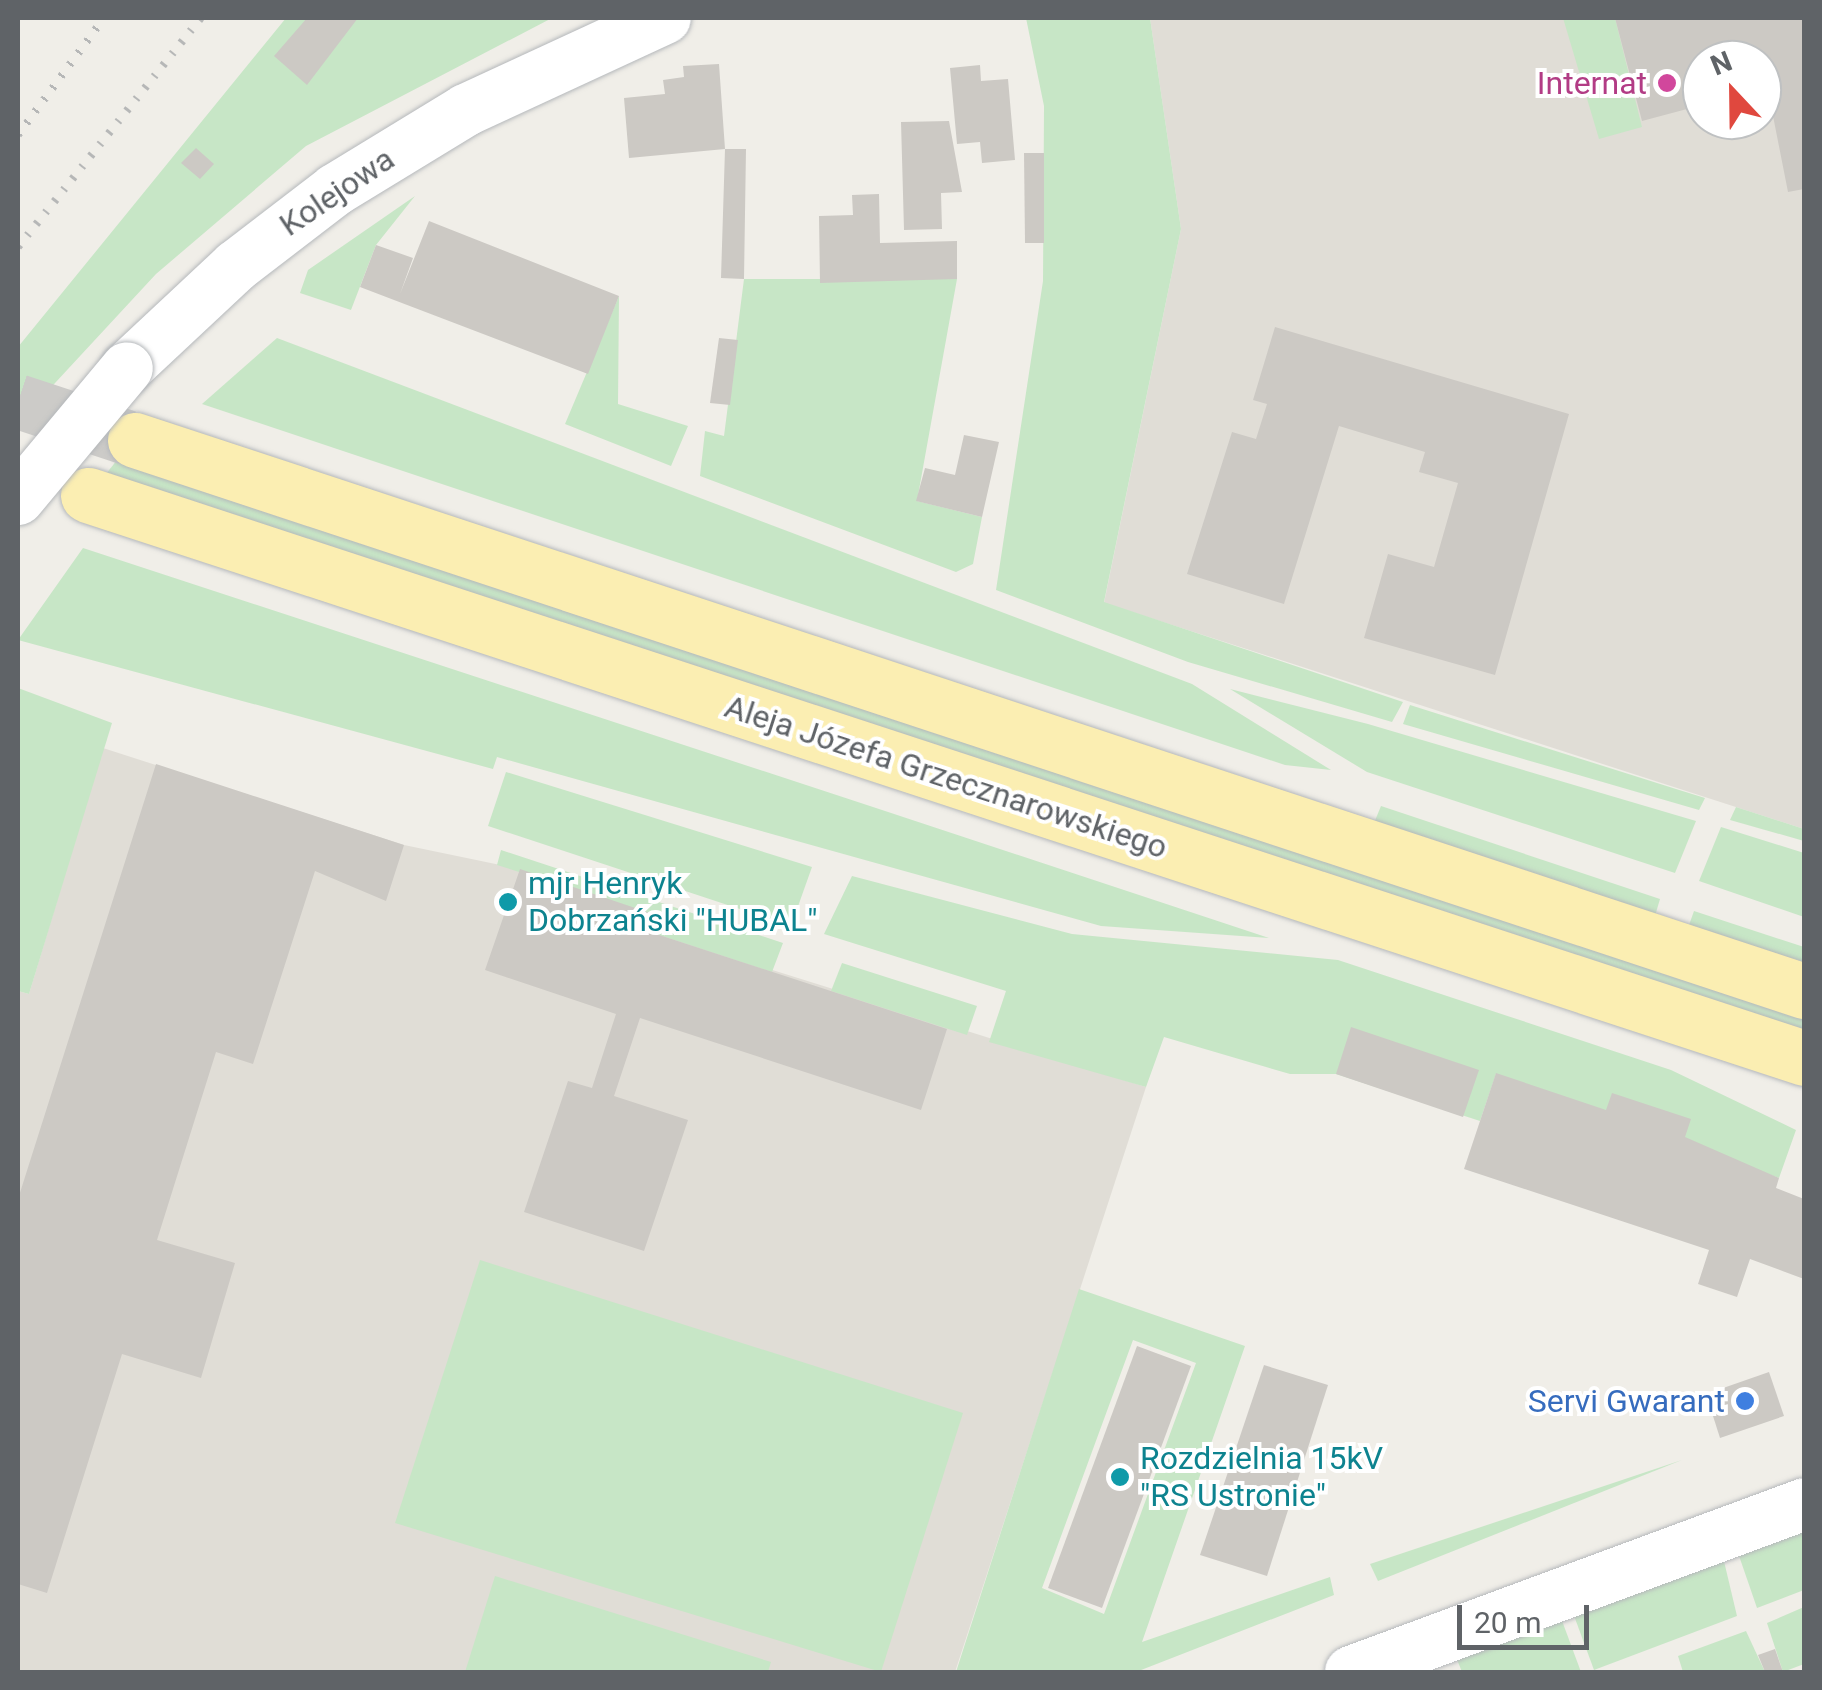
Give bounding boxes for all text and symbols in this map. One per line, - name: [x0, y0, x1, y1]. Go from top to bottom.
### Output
- north arrow: [1682, 40, 1782, 140]
- text: N: [1706, 45, 1737, 83]
- place label: Internat: [1537, 64, 1647, 102]
- marker: Internat: [1656, 72, 1678, 94]
- street label: Kolejowa: [272, 140, 402, 244]
- street label: Aleja Józefa Grzecznarowskiego: [720, 687, 1172, 867]
- place label: mjr Henryk Dobrzański "HUBAL": [528, 865, 818, 940]
- marker: mjr Henryk Dobrzański "HUBAL": [497, 891, 519, 913]
- place label: Servi Gwarant: [1528, 1382, 1725, 1420]
- marker: Servi Gwarant: [1734, 1390, 1756, 1412]
- place label: Rozdzielnia 15kV "RS Ustronie": [1140, 1440, 1383, 1515]
- marker: Rozdzielnia 15kV "RS Ustronie": [1109, 1466, 1131, 1488]
- scale bar: [1462, 1585, 1594, 1647]
- text: 20 m: [1474, 1605, 1541, 1640]

